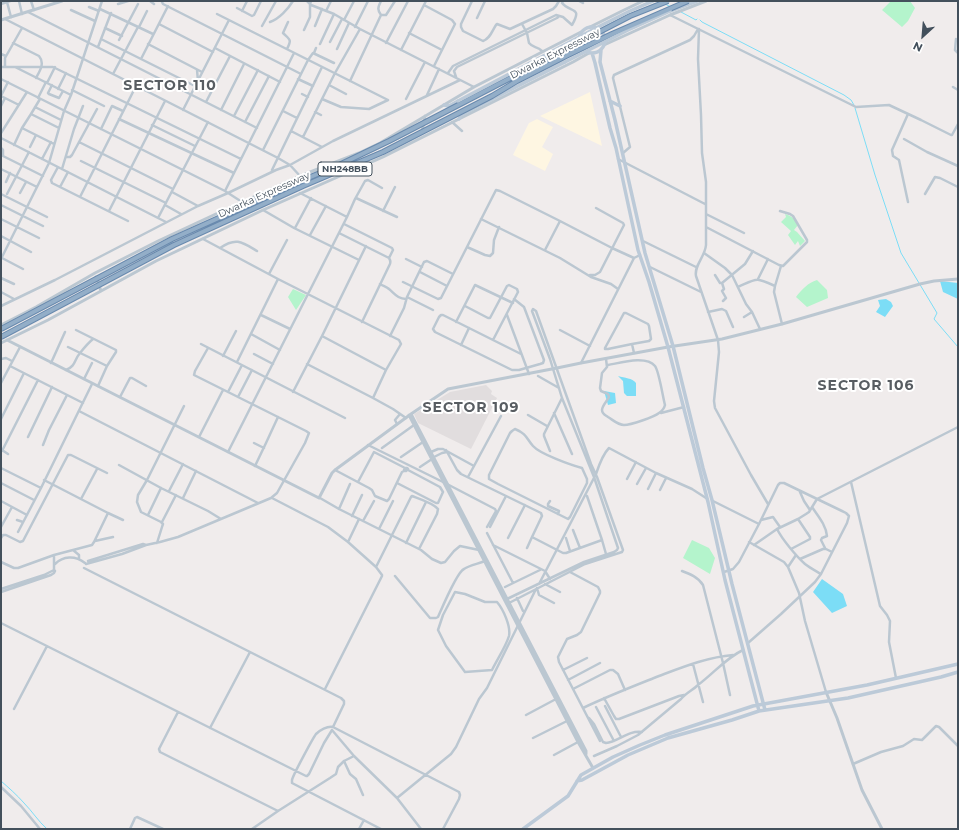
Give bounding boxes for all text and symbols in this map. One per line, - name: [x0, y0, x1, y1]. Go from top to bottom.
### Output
- north arrow: [903, 16, 943, 56]
- street label: Dwarka Expressway: [508, 26, 602, 82]
- text: N: [911, 39, 925, 55]
- district label: SECTOR 110: [123, 78, 217, 94]
- road number: NH248BB: [318, 162, 372, 176]
- street label: Dwarka Expressway: [216, 169, 312, 221]
- district label: SECTOR 106: [818, 378, 914, 394]
- district label: SECTOR 109: [423, 400, 519, 416]

